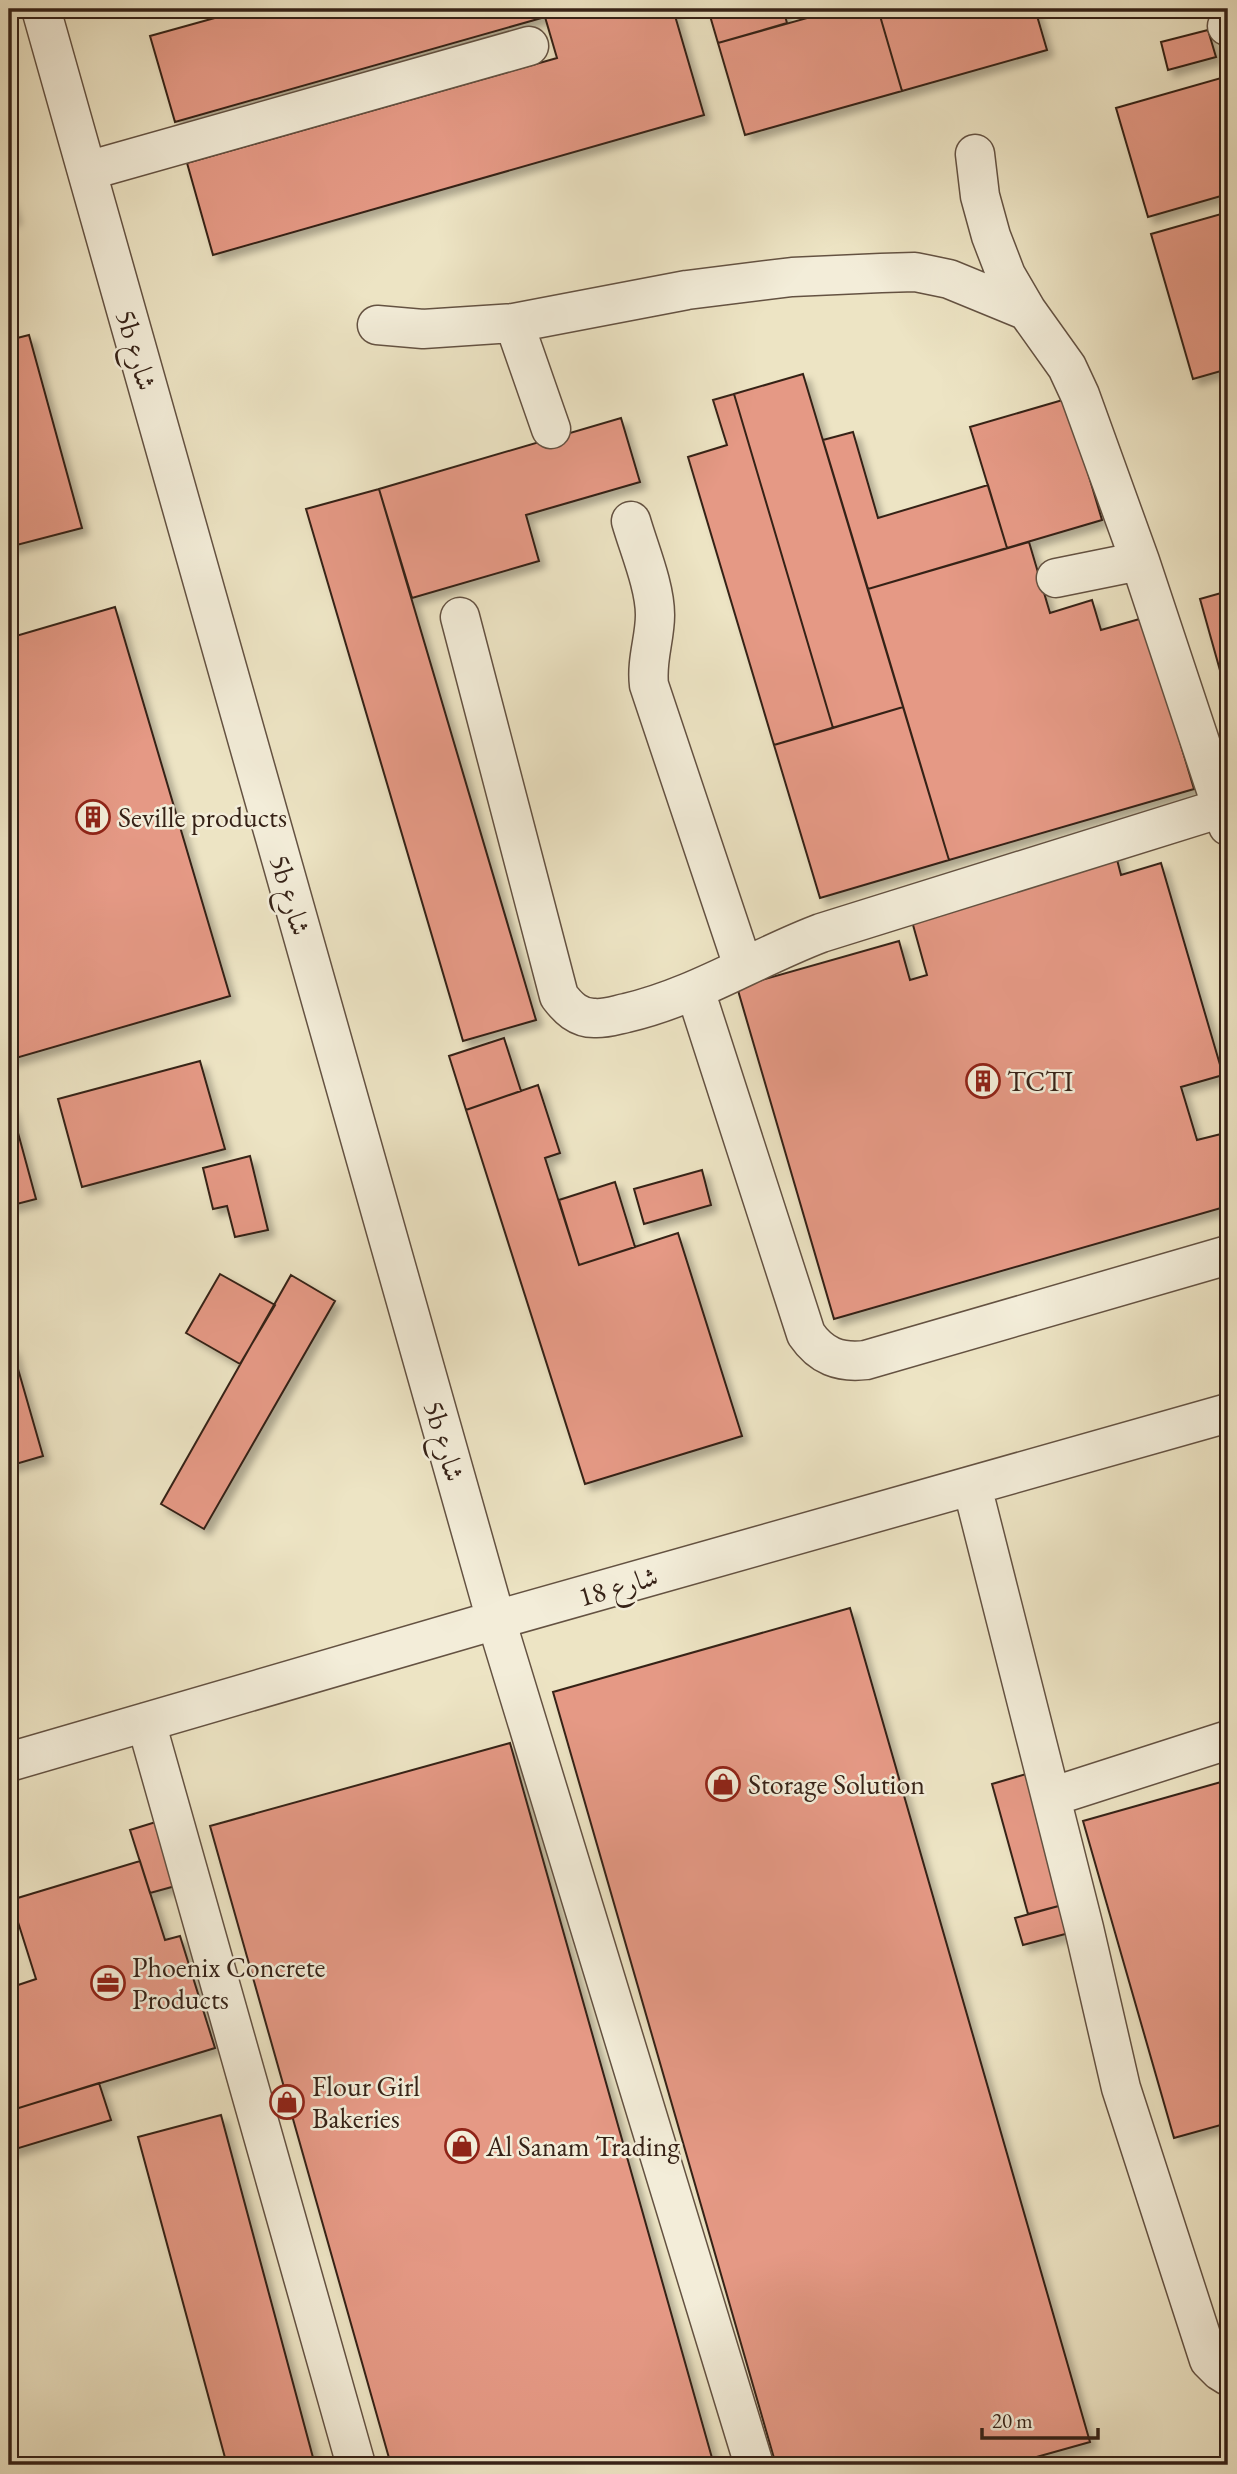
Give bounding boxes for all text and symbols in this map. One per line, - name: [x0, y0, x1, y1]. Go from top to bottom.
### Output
- street label: 5b شارع: [103, 306, 166, 396]
- building icon: Seville products: [74, 798, 112, 836]
- place label: Seville products: [118, 799, 287, 835]
- street label: 5b شارع: [257, 851, 320, 941]
- building icon: TCTI: [964, 1062, 1002, 1100]
- place label: TCTI: [1007, 1063, 1074, 1099]
- street label: 5b شارع: [411, 1397, 474, 1487]
- street label: شارع 18: [574, 1558, 664, 1620]
- shop icon: Storage Solution: [704, 1765, 742, 1803]
- place label: Storage Solution: [748, 1766, 925, 1802]
- place label: Phoenix Concrete Products: [132, 1949, 326, 2017]
- office icon: Phoenix Concrete Products: [89, 1964, 127, 2002]
- place label: Flour Girl Bakeries: [312, 2068, 420, 2136]
- shop icon: Flour Girl Bakeries: [268, 2083, 306, 2121]
- shop icon: Al Sanam Trading: [443, 2127, 481, 2165]
- place label: Al Sanam Trading: [485, 2128, 681, 2164]
- scale bar: [982, 2397, 1097, 2441]
- text: 20 m: [992, 2407, 1033, 2434]

